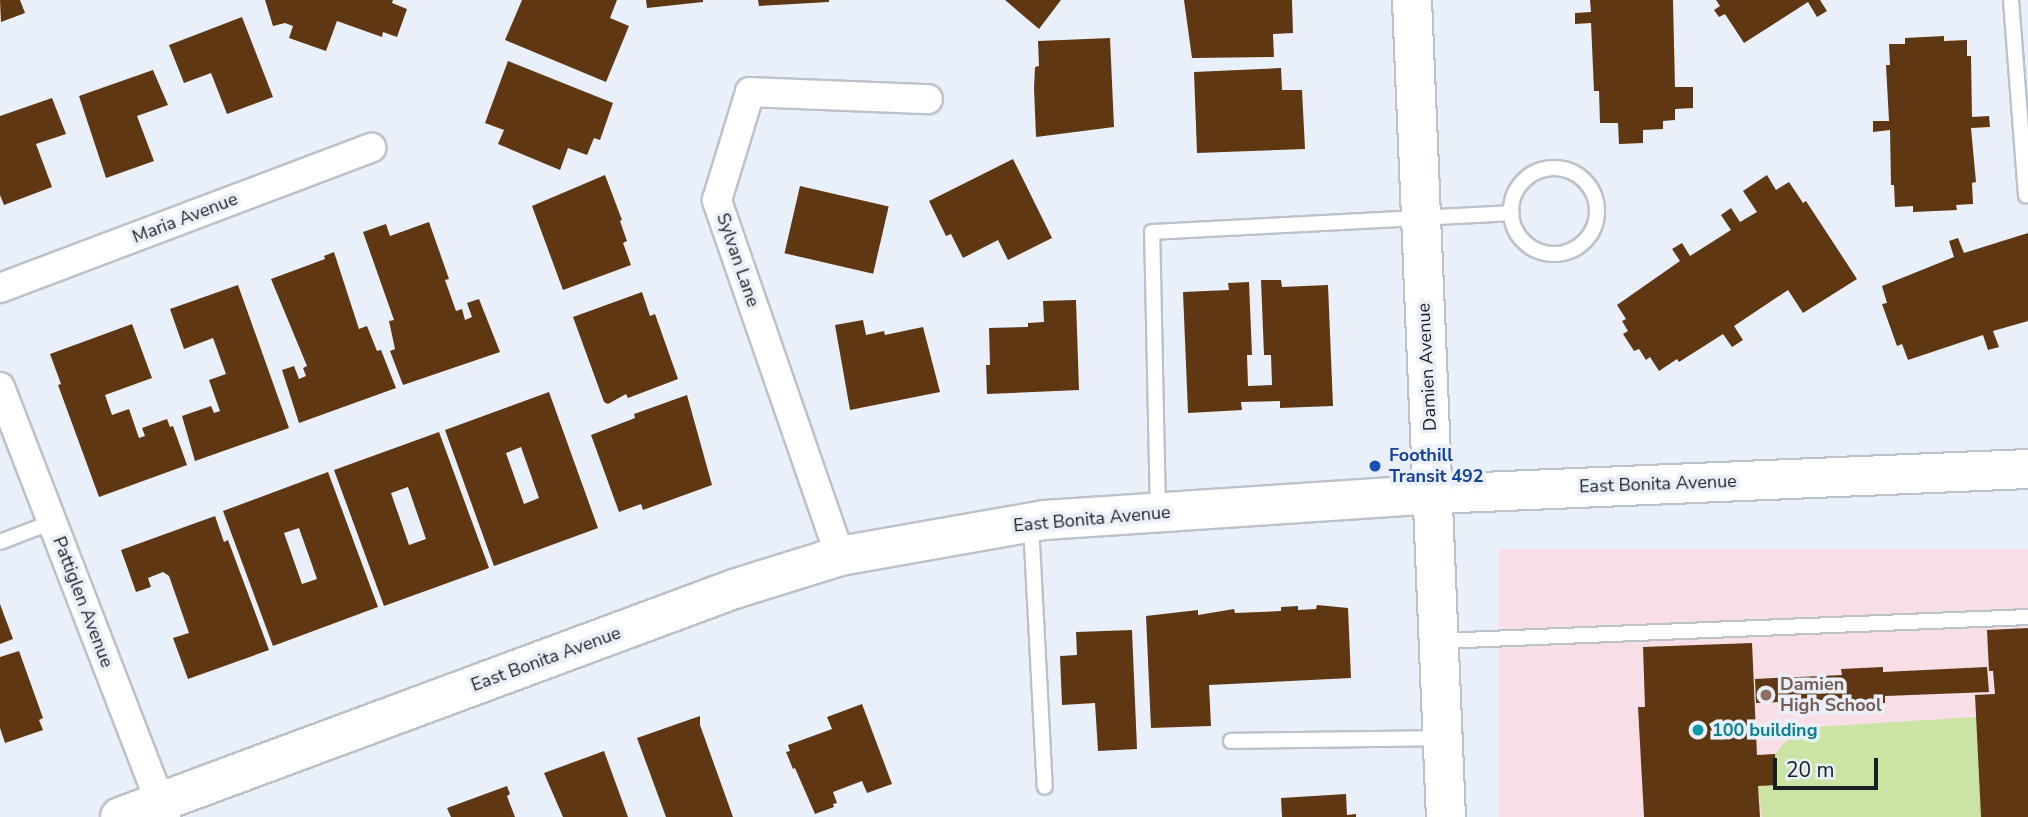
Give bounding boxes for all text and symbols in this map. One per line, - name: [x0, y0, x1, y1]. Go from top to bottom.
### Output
- street label: Maria Avenue: [129, 188, 241, 248]
- street label: Sylvan Lane: [712, 210, 764, 310]
- street label: Damien Avenue: [1413, 302, 1441, 432]
- place label: Foothill Transit 492: [1389, 445, 1484, 488]
- marker: Foothill Transit 492: [1367, 458, 1383, 474]
- street label: East Bonita Avenue: [1579, 470, 1737, 498]
- street label: East Bonita Avenue: [1013, 501, 1171, 537]
- street label: Pattiglen Avenue: [48, 533, 118, 671]
- street label: East Bonita Avenue: [468, 622, 624, 696]
- place label: Damien High School: [1780, 674, 1882, 716]
- marker: Damien High School: [1758, 687, 1774, 703]
- place label: 100 building: [1712, 719, 1818, 741]
- marker: 100 building: [1690, 722, 1706, 738]
- scale bar: [1776, 744, 1881, 788]
- text: 20 m: [1786, 756, 1835, 784]

